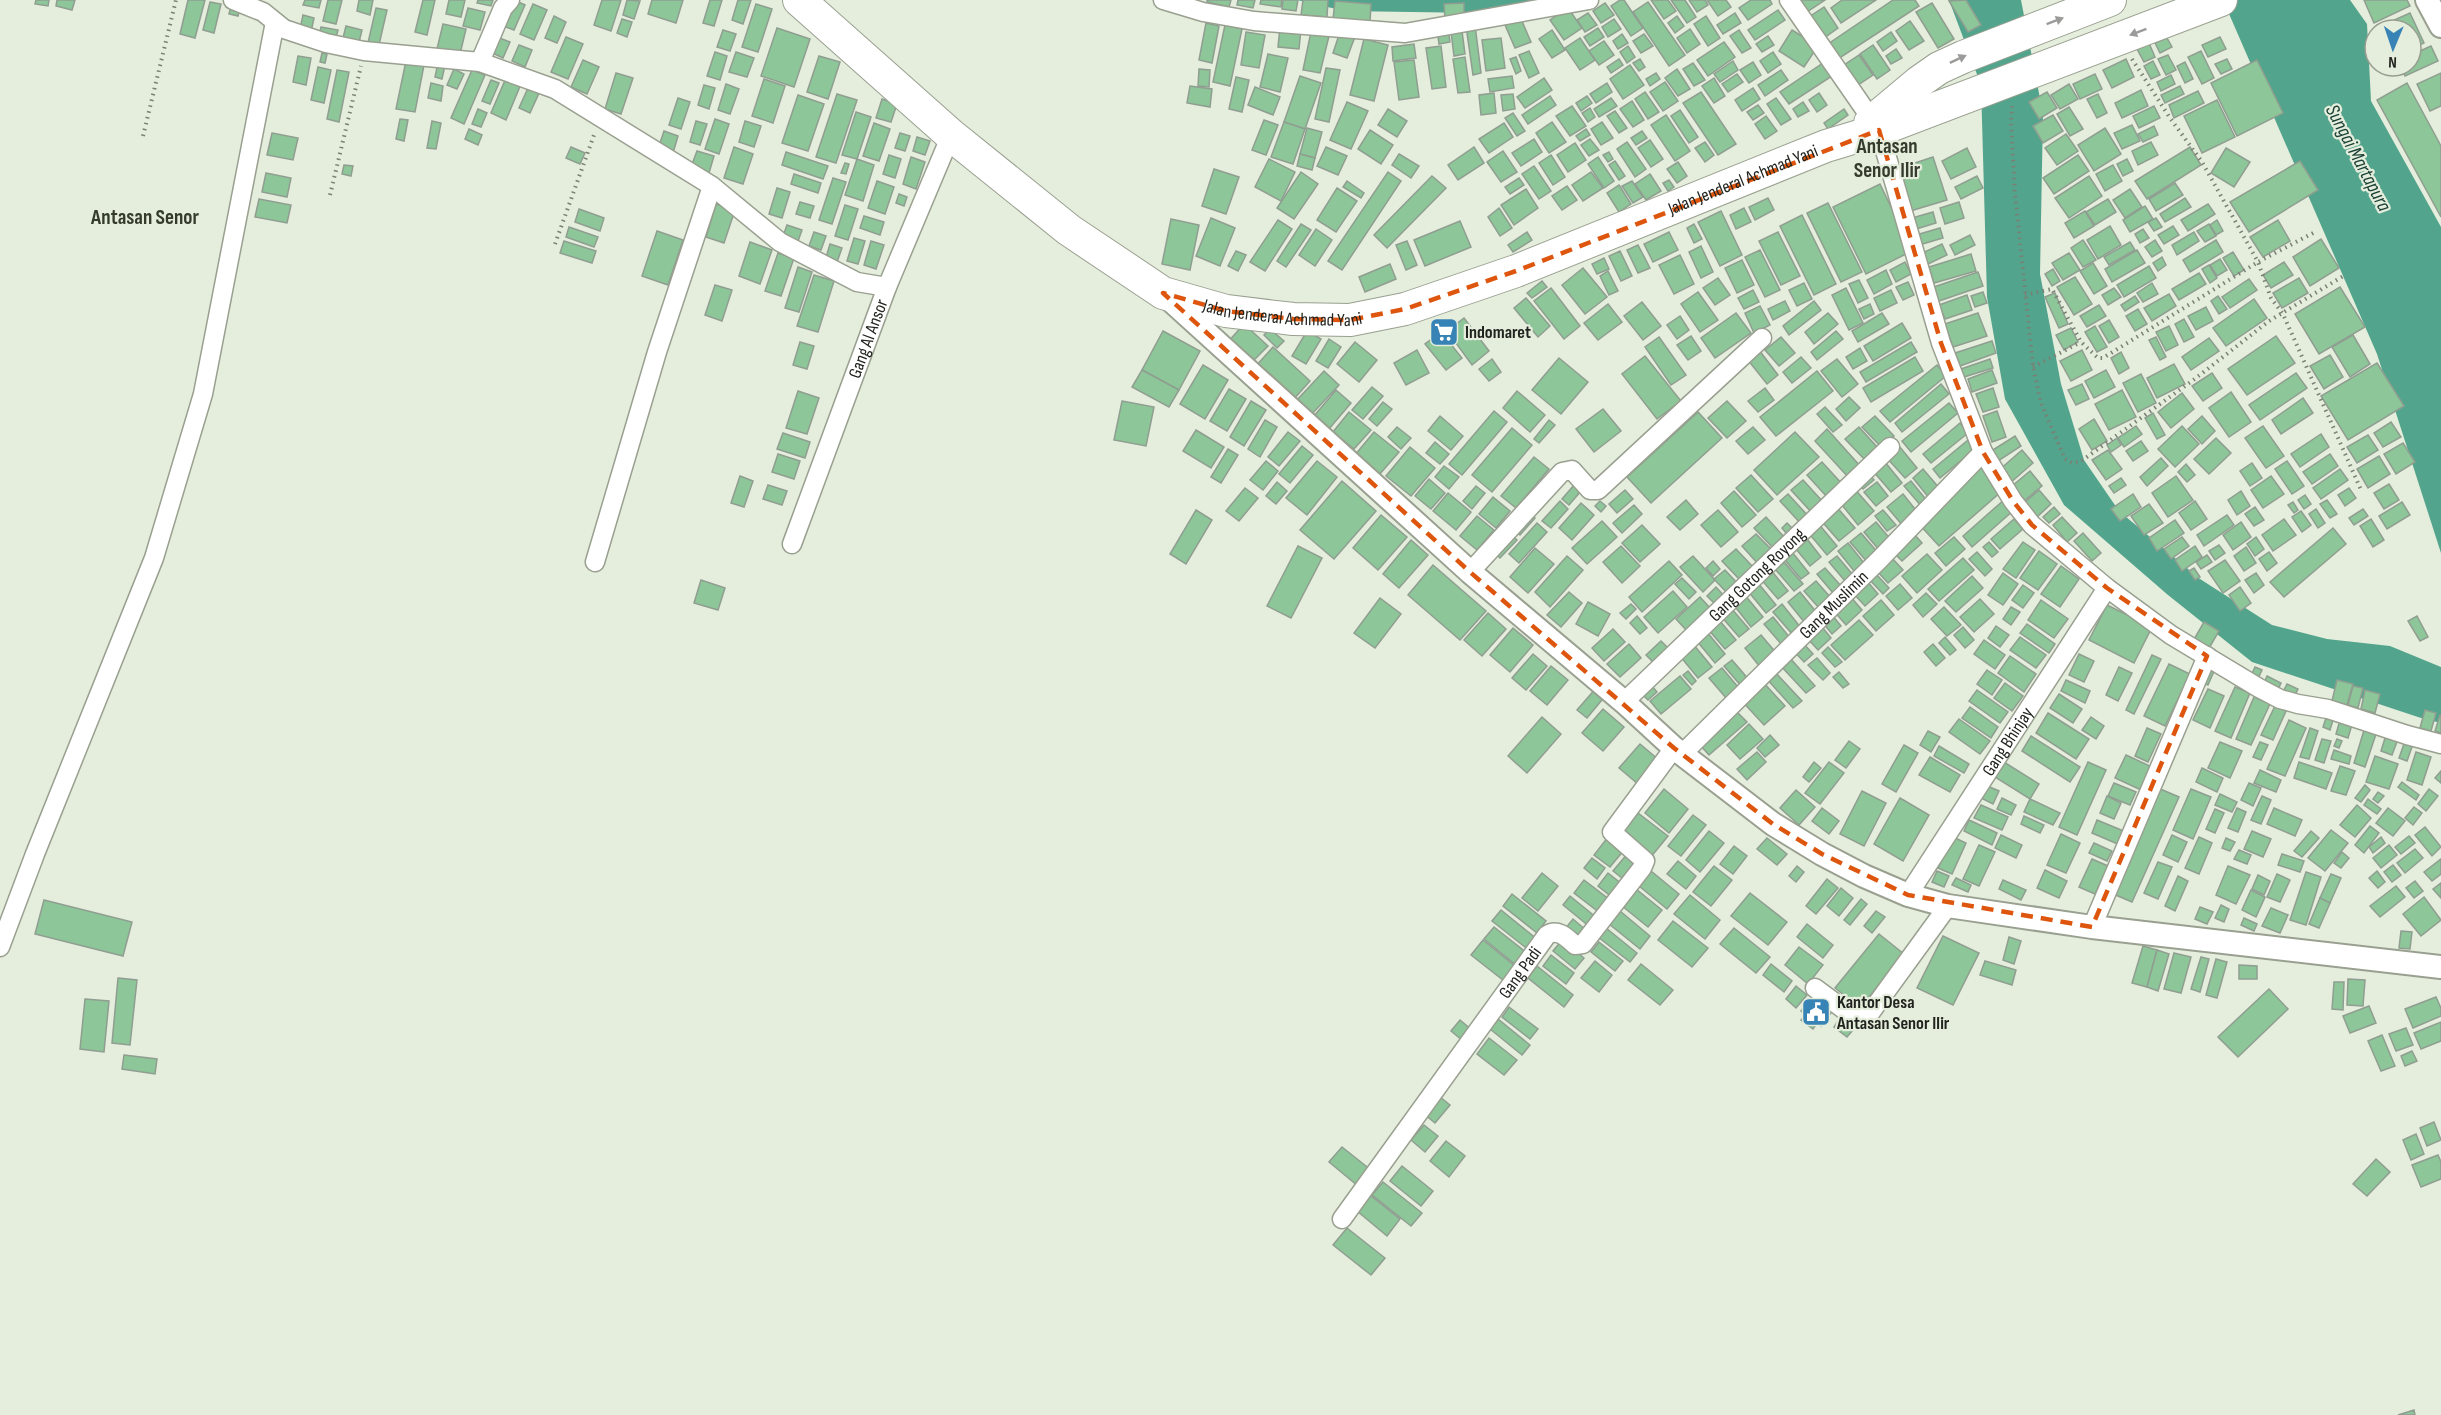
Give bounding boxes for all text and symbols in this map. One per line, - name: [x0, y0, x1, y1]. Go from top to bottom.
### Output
- one-way arrow: [2046, 16, 2064, 25]
- north arrow: [2363, 18, 2423, 78]
- one-way arrow: [2129, 28, 2147, 37]
- text: N: [2388, 52, 2397, 71]
- one-way arrow: [1950, 55, 1967, 64]
- water label: Sungai Martapura: [2320, 101, 2396, 215]
- district label: Antasan Senor Ilir: [1854, 134, 1921, 183]
- street label: Jalan Jenderal Achmad Yani: [1664, 140, 1821, 219]
- district label: Antasan Senor: [90, 205, 199, 230]
- street label: Jalan Jenderal Achmad Yani: [1200, 294, 1364, 331]
- street label: Gang Al Ansor: [844, 296, 892, 381]
- supermarket icon: Indomaret: [1428, 316, 1460, 348]
- place label: Indomaret: [1465, 322, 1531, 343]
- street label: Gang Gotong Royong: [1704, 524, 1809, 626]
- street label: Gang Muslimin: [1795, 566, 1872, 643]
- street label: Gang Bhinjay: [1978, 703, 2037, 780]
- street label: Gang Padi: [1494, 943, 1546, 1002]
- place label: Kantor Desa Antasan Senor Ilir: [1836, 992, 1950, 1034]
- public building icon: Kantor Desa Antasan Senor Ilir: [1800, 996, 1832, 1028]

